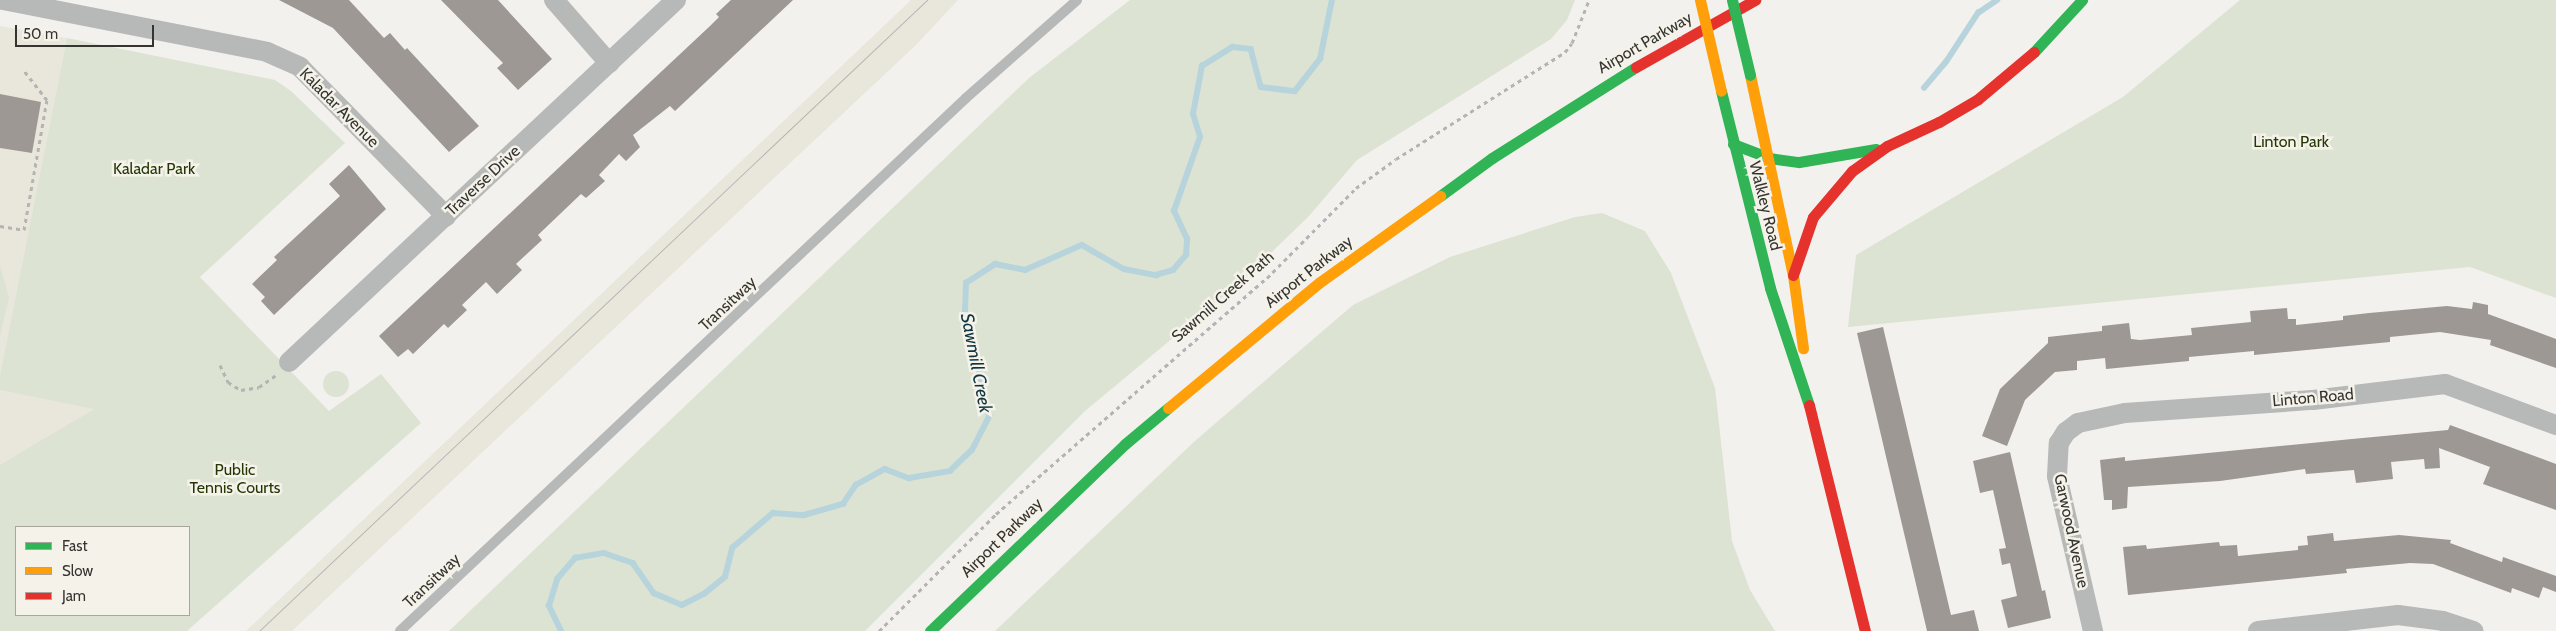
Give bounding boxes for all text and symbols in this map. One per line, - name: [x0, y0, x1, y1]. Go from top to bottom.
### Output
- street label: Airport Parkway: [1594, 8, 1696, 78]
- scale bar: [18, 15, 156, 47]
- text: 50 m: [23, 25, 58, 43]
- street label: Kaladar Avenue: [295, 64, 383, 152]
- park label: Linton Park: [2253, 132, 2329, 152]
- street label: Traverse Drive: [442, 142, 524, 220]
- park label: Kaladar Park: [113, 159, 195, 179]
- street label: Walkley Road: [1745, 159, 1785, 253]
- street label: Airport Parkway: [1261, 232, 1357, 312]
- street label: Sawmill Creek Path: [1168, 247, 1278, 347]
- street label: Transitway: [695, 273, 761, 335]
- water label: Sawmill Creek: [956, 311, 996, 415]
- street label: Linton Road: [2272, 385, 2354, 411]
- park label: Public Tennis Courts: [190, 460, 280, 498]
- street label: Garwood Avenue: [2050, 472, 2092, 590]
- street label: Airport Parkway: [957, 494, 1047, 582]
- legend: [15, 526, 190, 616]
- text: Fast: [62, 537, 87, 555]
- street label: Transitway: [399, 550, 465, 612]
- text: Slow: [62, 562, 93, 580]
- text: Jam: [62, 587, 86, 605]

